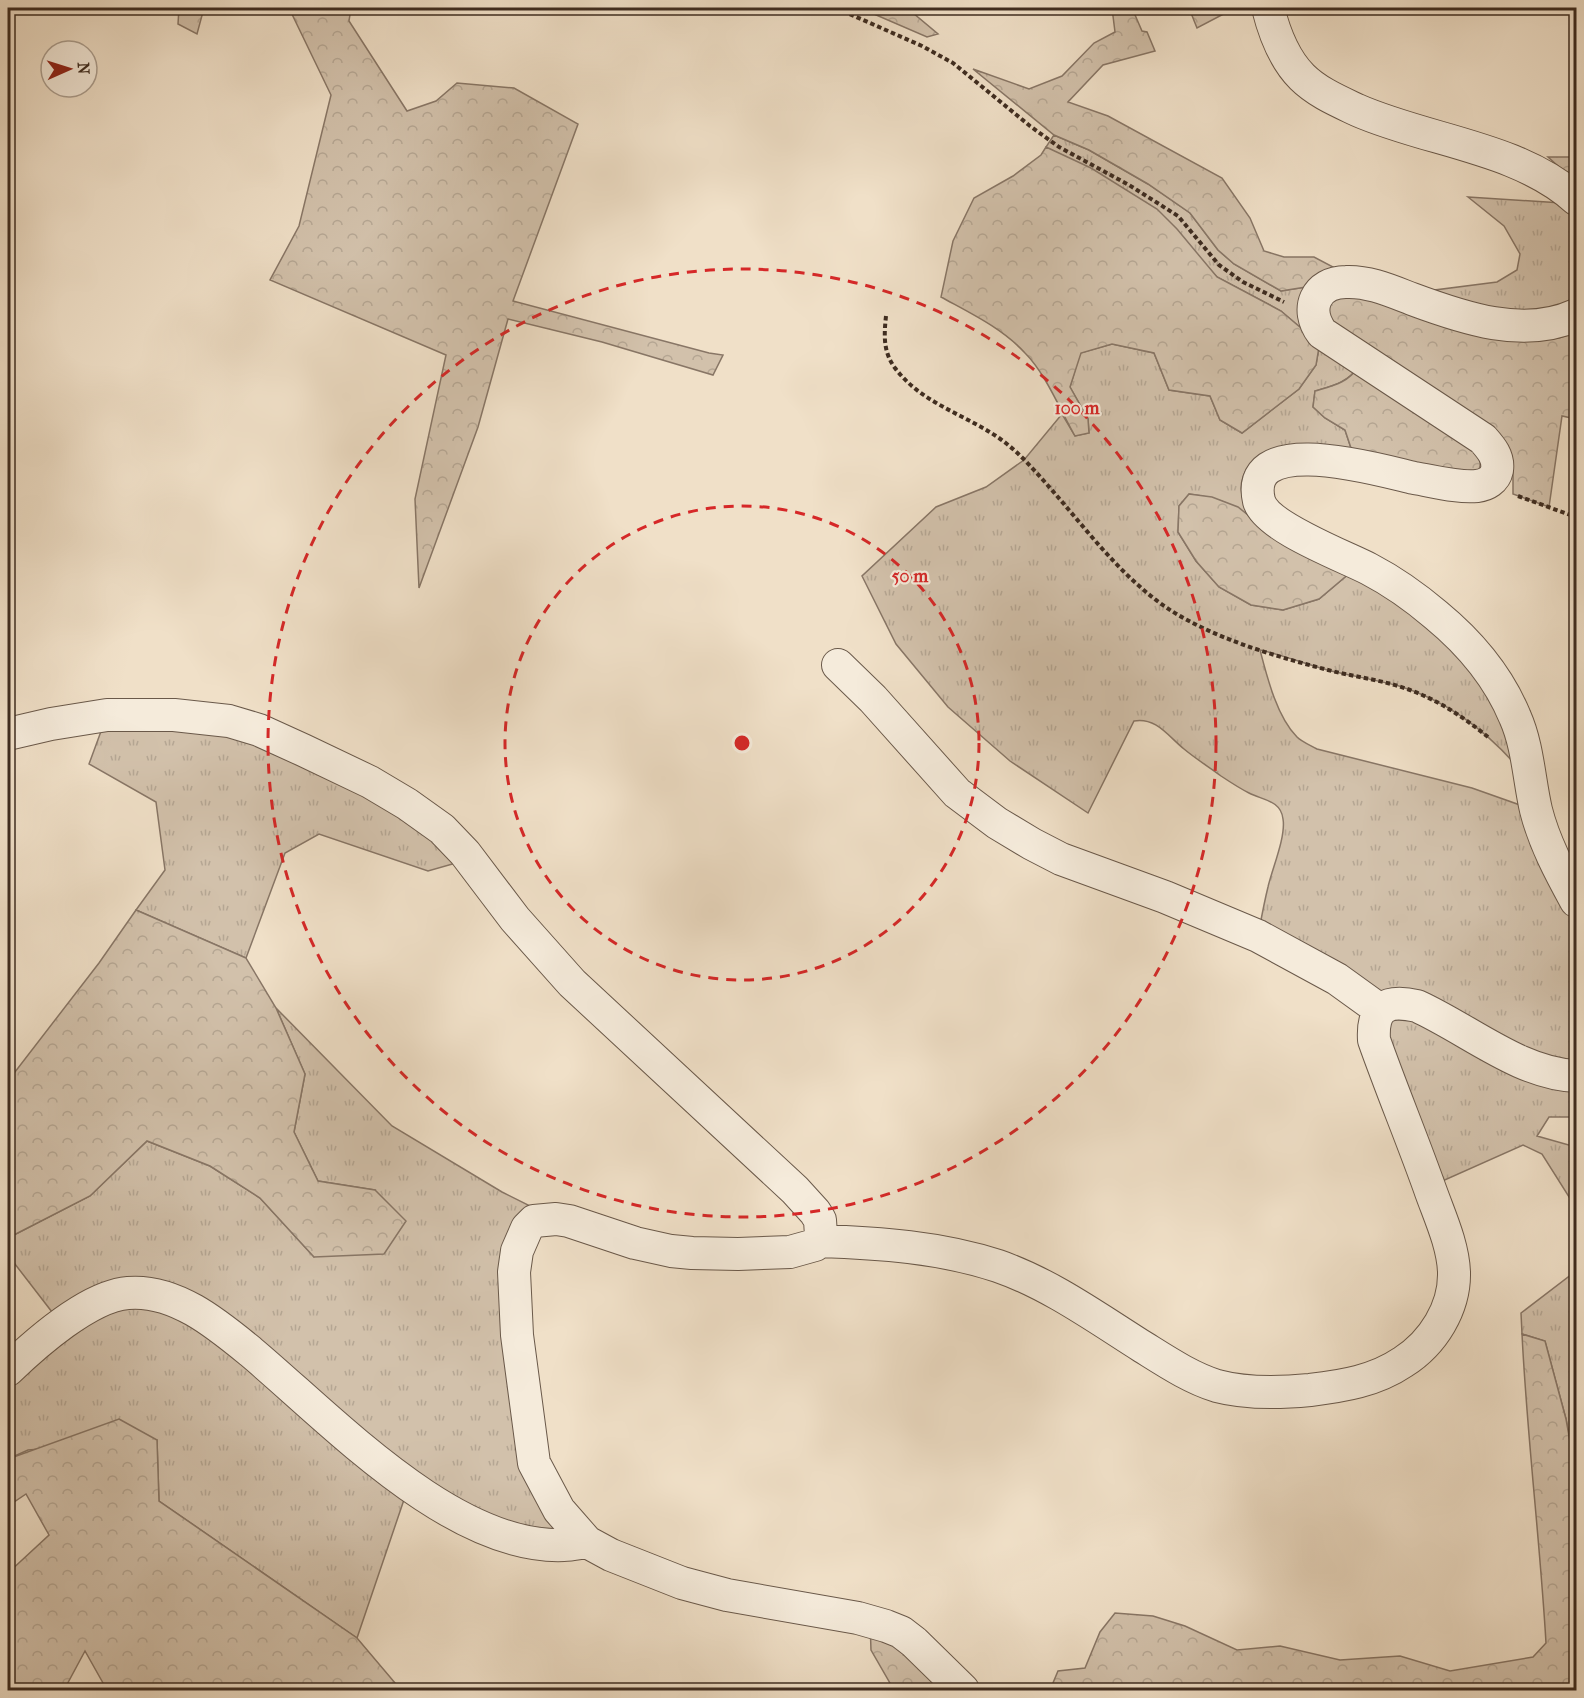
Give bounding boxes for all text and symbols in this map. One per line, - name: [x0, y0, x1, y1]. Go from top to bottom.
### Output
- north arrow: [39, 39, 99, 99]
- text: N: [74, 62, 93, 76]
- text: 100 m: [1054, 398, 1101, 419]
- text: 50 m: [892, 566, 929, 587]
- centre of rings: [732, 733, 752, 753]

